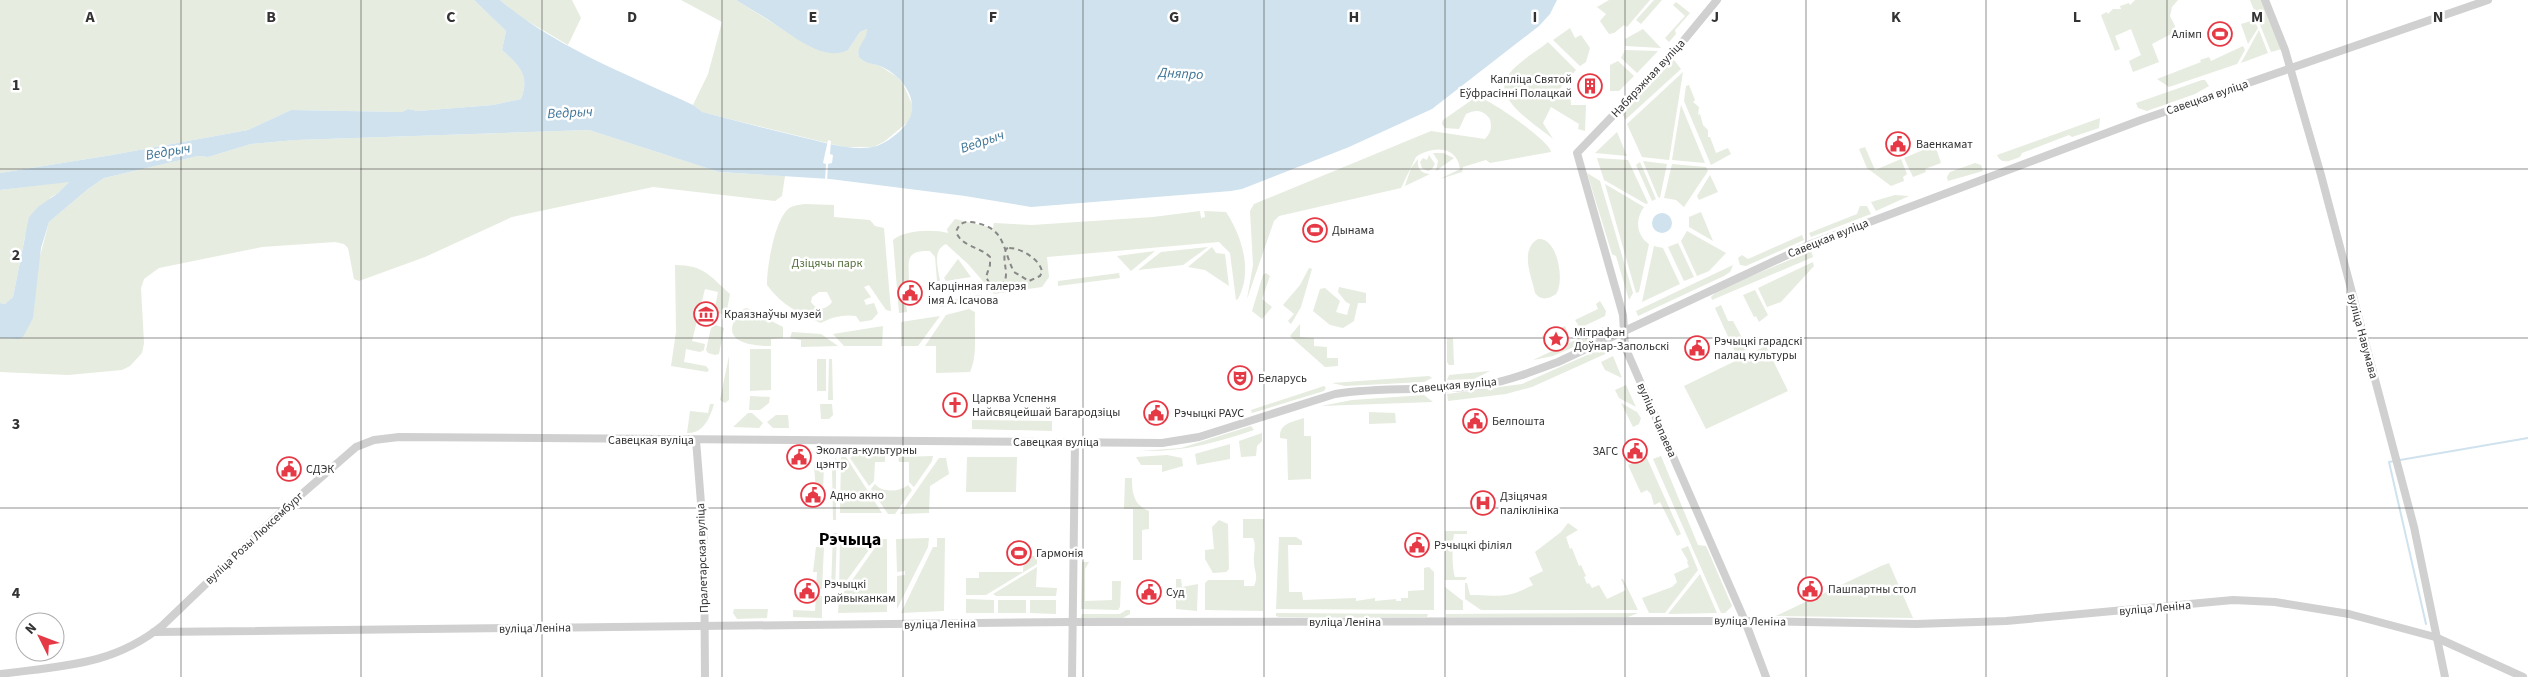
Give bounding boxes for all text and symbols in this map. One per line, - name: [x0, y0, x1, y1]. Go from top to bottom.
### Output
- text: A: [84, 6, 95, 28]
- text: B: [266, 6, 276, 28]
- text: C: [446, 6, 456, 28]
- text: D: [627, 6, 637, 28]
- text: E: [809, 6, 817, 28]
- text: F: [989, 6, 997, 28]
- text: G: [1169, 6, 1179, 28]
- text: H: [1349, 6, 1359, 28]
- text: I: [1533, 6, 1537, 28]
- text: J: [1711, 6, 1719, 28]
- text: K: [1891, 6, 1901, 28]
- text: L: [2073, 6, 2081, 28]
- text: M: [2251, 6, 2263, 28]
- text: N: [2433, 6, 2443, 28]
- sports icon: Алімп: [2207, 21, 2233, 47]
- place label: Алімп: [2172, 26, 2202, 43]
- street label: Набярэжная вуліца: [1607, 35, 1689, 121]
- water label: Дняпро: [1157, 63, 1204, 85]
- place label: Капліца Святой Еўфрасінні Полацкай: [1460, 71, 1572, 102]
- building icon: Капліца Святой Еўфрасінні Полацкай: [1577, 73, 1603, 99]
- text: 1: [12, 74, 20, 96]
- street label: Савецкая вуліца: [2164, 75, 2250, 119]
- water label: Ведрыч: [547, 102, 594, 124]
- water label: Ведрыч: [958, 125, 1007, 159]
- public building icon: Ваенкамат: [1885, 131, 1911, 157]
- place label: Ваенкамат: [1916, 136, 1973, 153]
- water label: Ведрыч: [144, 138, 193, 166]
- street label: Савецкая вуліца: [1785, 215, 1871, 262]
- sports icon: Дынама: [1302, 217, 1328, 243]
- place label: Дынама: [1332, 222, 1374, 239]
- text: 2: [12, 244, 20, 266]
- park label: Дзіцячы парк: [792, 255, 862, 272]
- place label: Карцінная галерэя імя А. Ісачова: [928, 278, 1026, 309]
- public building icon: Карцінная галерэя імя А. Ісачова: [897, 280, 923, 306]
- street label: вуліца Навумава: [2343, 292, 2382, 381]
- museum icon: Краязнаўчы музей: [693, 301, 719, 327]
- place label: Краязнаўчы музей: [724, 306, 821, 323]
- place label: Мітрафан Доўнар-Запольскі: [1574, 324, 1669, 355]
- place icon: Мітрафан Доўнар-Запольскі: [1543, 326, 1569, 352]
- place label: Рэчыцкі гарадскі палац культуры: [1714, 333, 1802, 364]
- public building icon: Рэчыцкі гарадскі палац культуры: [1684, 335, 1710, 361]
- theatre icon: Беларусь: [1227, 365, 1253, 391]
- place label: Беларусь: [1258, 370, 1307, 387]
- street label: Савецкая вуліца: [1411, 373, 1498, 398]
- street label: вуліца Чапаева: [1632, 380, 1681, 460]
- place label: Царква Успення Найсвяцейшай Багародзіцы: [972, 390, 1120, 421]
- church icon: Царква Успення Найсвяцейшай Багародзіцы: [942, 392, 968, 418]
- public building icon: Рэчыцкі РАУС: [1143, 400, 1169, 426]
- place label: Рэчыцкі РАУС: [1174, 405, 1244, 422]
- public building icon: Белпошта: [1462, 408, 1488, 434]
- text: 3: [12, 413, 20, 435]
- place label: Белпошта: [1492, 413, 1545, 430]
- street label: Савецкая вуліца: [608, 432, 694, 449]
- street label: Савецкая вуліца: [1013, 434, 1099, 451]
- public building icon: ЗАГС: [1622, 438, 1648, 464]
- place label: Эколага-культурны цэнтр: [816, 442, 917, 473]
- place label: ЗАГС: [1592, 443, 1618, 460]
- public building icon: Эколага-культурны цэнтр: [786, 444, 812, 470]
- public building icon: СДЭК: [276, 456, 302, 482]
- place label: СДЭК: [306, 461, 334, 478]
- public building icon: Адно акно: [800, 482, 826, 508]
- place label: Адно акно: [830, 487, 884, 504]
- street label: вуліца Розы Люксембург: [201, 488, 307, 589]
- place label: Дзіцячая паліклініка: [1500, 488, 1559, 519]
- hospital icon: Дзіцячая паліклініка: [1470, 490, 1496, 516]
- street label: Пралетарская вуліца: [692, 503, 713, 613]
- district label: Рэчыца: [819, 527, 881, 552]
- public building icon: Рэчыцкі філіял: [1404, 532, 1430, 558]
- place label: Рэчыцкі філіял: [1434, 537, 1512, 554]
- sports icon: Гармонія: [1006, 540, 1032, 566]
- place label: Гармонія: [1036, 545, 1084, 562]
- place label: Рэчыцкі райвыканкам: [824, 576, 896, 607]
- public building icon: Пашпартны стол: [1797, 576, 1823, 602]
- public building icon: Рэчыцкі райвыканкам: [794, 578, 820, 604]
- public building icon: Суд: [1136, 579, 1162, 605]
- place label: Пашпартны стол: [1828, 581, 1916, 598]
- text: 4: [12, 582, 21, 604]
- place label: Суд: [1166, 584, 1185, 601]
- street label: вуліца Леніна: [2118, 597, 2192, 620]
- north arrow: [15, 612, 65, 662]
- street label: вуліца Леніна: [1714, 612, 1786, 631]
- street label: вуліца Леніна: [1309, 614, 1381, 631]
- street label: вуліца Леніна: [904, 615, 976, 634]
- text: N: [21, 619, 42, 639]
- street label: вуліца Леніна: [499, 619, 571, 638]

